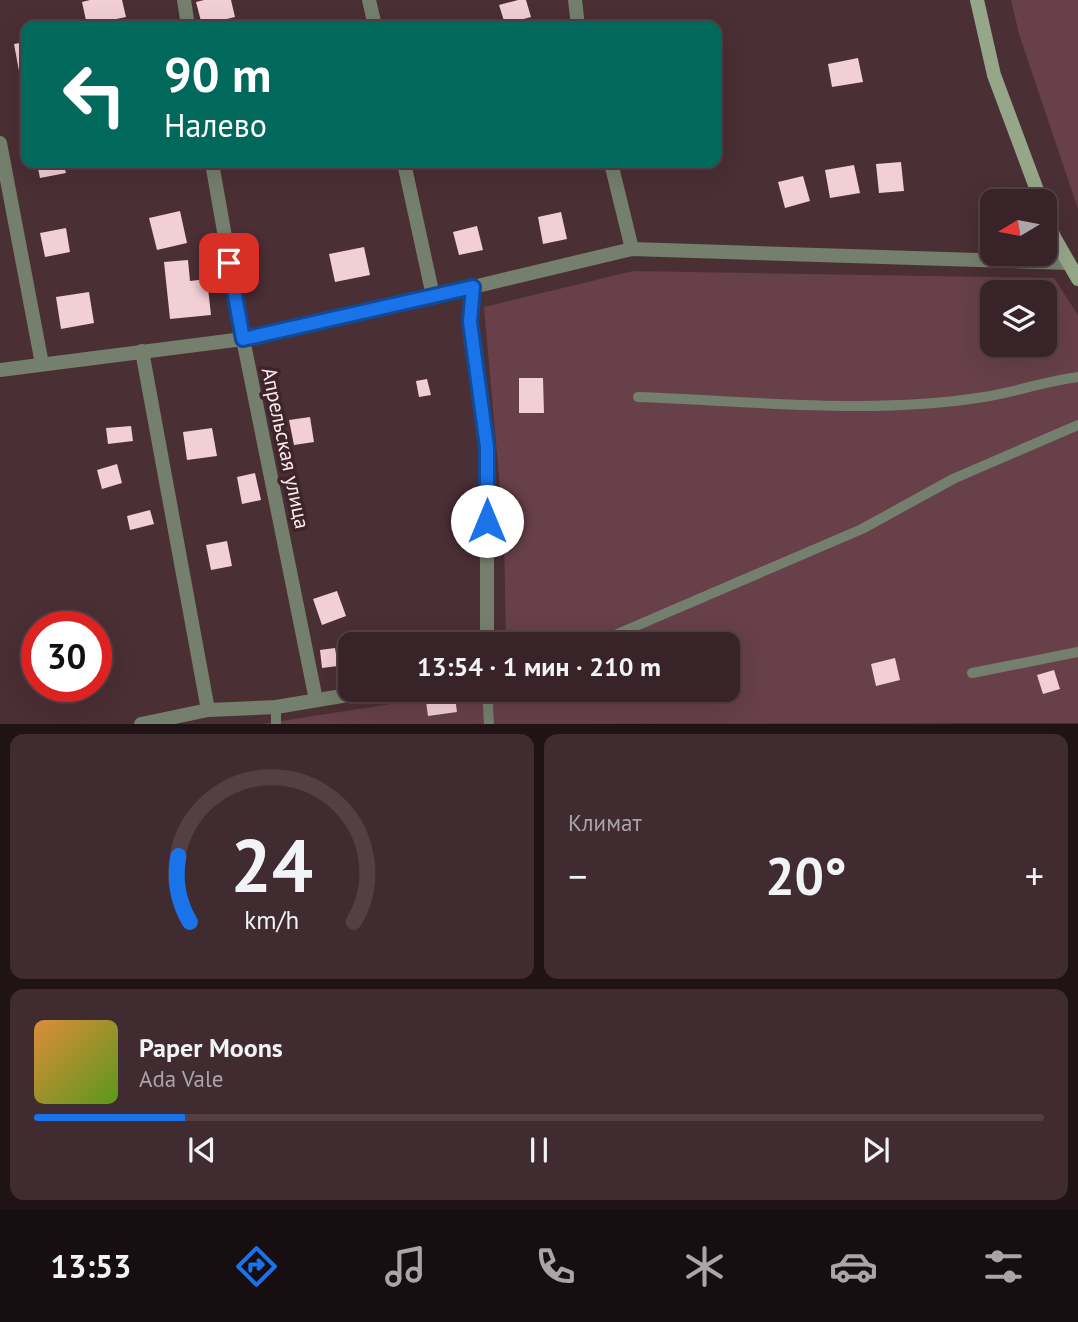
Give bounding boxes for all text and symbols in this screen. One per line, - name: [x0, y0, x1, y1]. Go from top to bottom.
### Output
- text: 90 m: [164, 42, 271, 106]
- icon: left: [49, 49, 140, 140]
- text: Налево: [164, 104, 267, 146]
- north arrow: [980, 189, 1057, 266]
- map controls: [980, 189, 1057, 357]
- pin: [199, 233, 259, 293]
- icon: arrive: [210, 244, 248, 282]
- button: layers: [980, 280, 1057, 357]
- street label: Апрельская улица: [256, 365, 316, 531]
- position arrow: [450, 484, 524, 558]
- speed limit sign: 30: [21, 611, 112, 702]
- text: 13:54 · 1 мин · 210 m: [417, 650, 661, 683]
- text: Климат: [568, 808, 642, 837]
- text: 24: [231, 819, 313, 913]
- text: 20°: [765, 842, 847, 909]
- text: −: [568, 851, 587, 900]
- text: +: [1025, 851, 1044, 900]
- text: km/h: [245, 904, 299, 936]
- text: Paper Moons: [139, 1031, 283, 1064]
- text: Ada Vale: [139, 1064, 223, 1093]
- icon: previous: [183, 1131, 221, 1169]
- icon: pause: [520, 1131, 558, 1169]
- icon: next: [857, 1131, 895, 1169]
- icon: directions: [232, 1242, 281, 1291]
- icon: music: [381, 1242, 430, 1291]
- icon: phone: [531, 1242, 580, 1291]
- icon: climate: [680, 1242, 729, 1291]
- icon: car: [829, 1242, 878, 1291]
- icon: filters: [979, 1242, 1028, 1291]
- text: 13:53: [50, 1245, 131, 1287]

